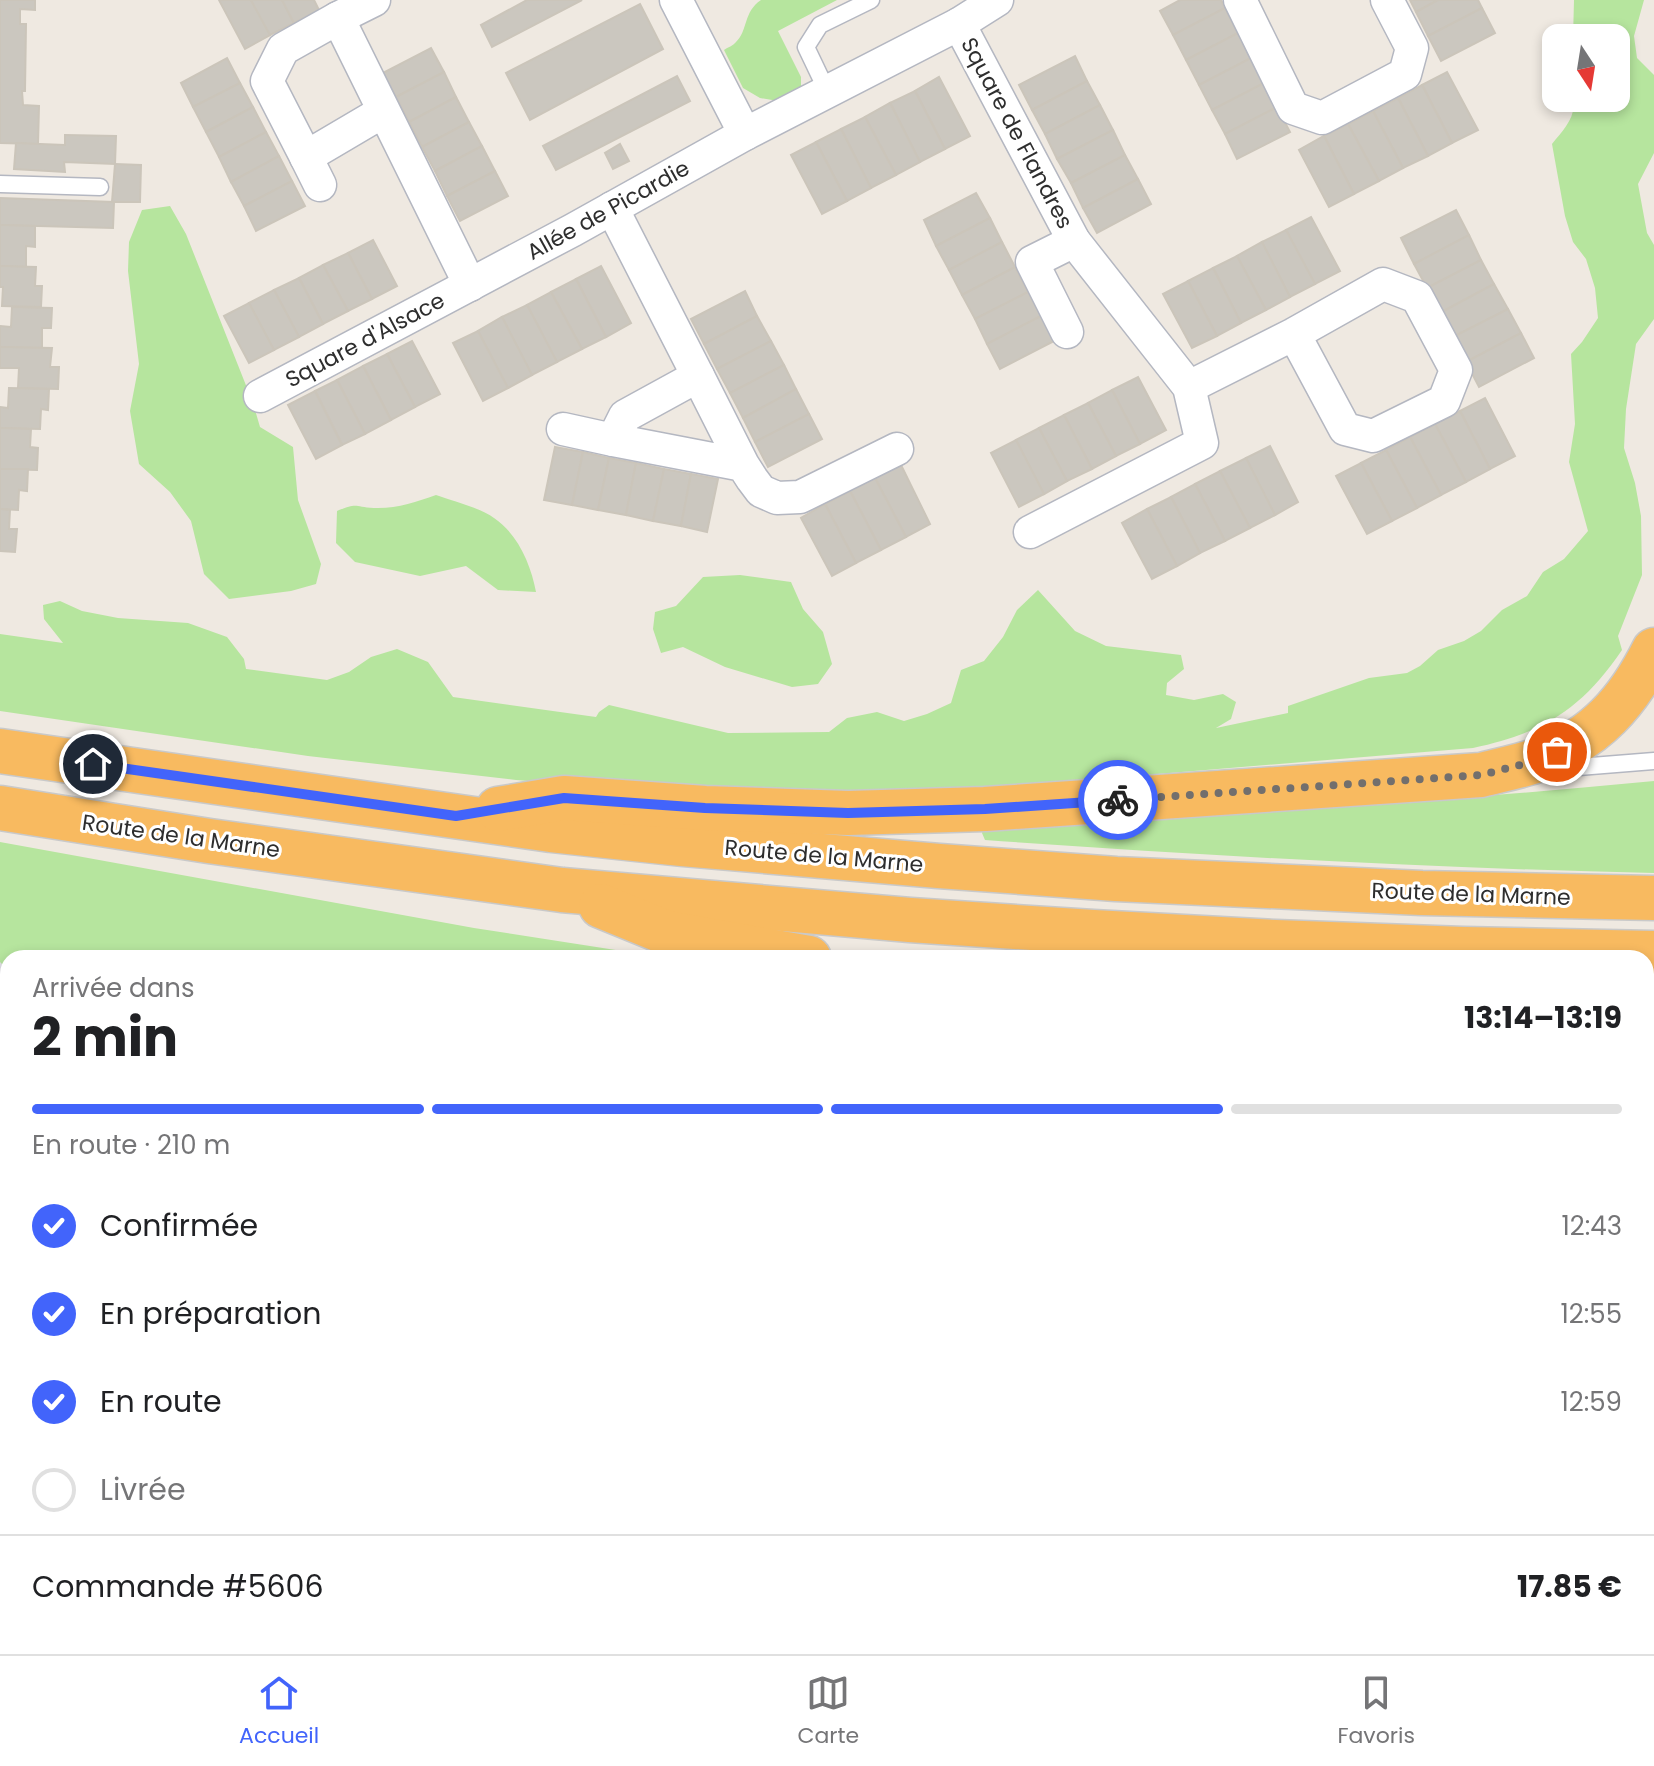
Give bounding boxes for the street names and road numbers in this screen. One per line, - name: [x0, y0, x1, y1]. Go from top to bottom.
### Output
- street label: Square de Flandres: [953, 32, 1081, 234]
- street label: Allée de Picardie: [521, 152, 695, 268]
- street label: Square d'Alsace: [280, 285, 450, 395]
- street label: Route de la Marne: [80, 807, 282, 865]
- street label: Route de la Marne: [723, 832, 925, 880]
- street label: Route de la Marne: [1371, 875, 1571, 913]

